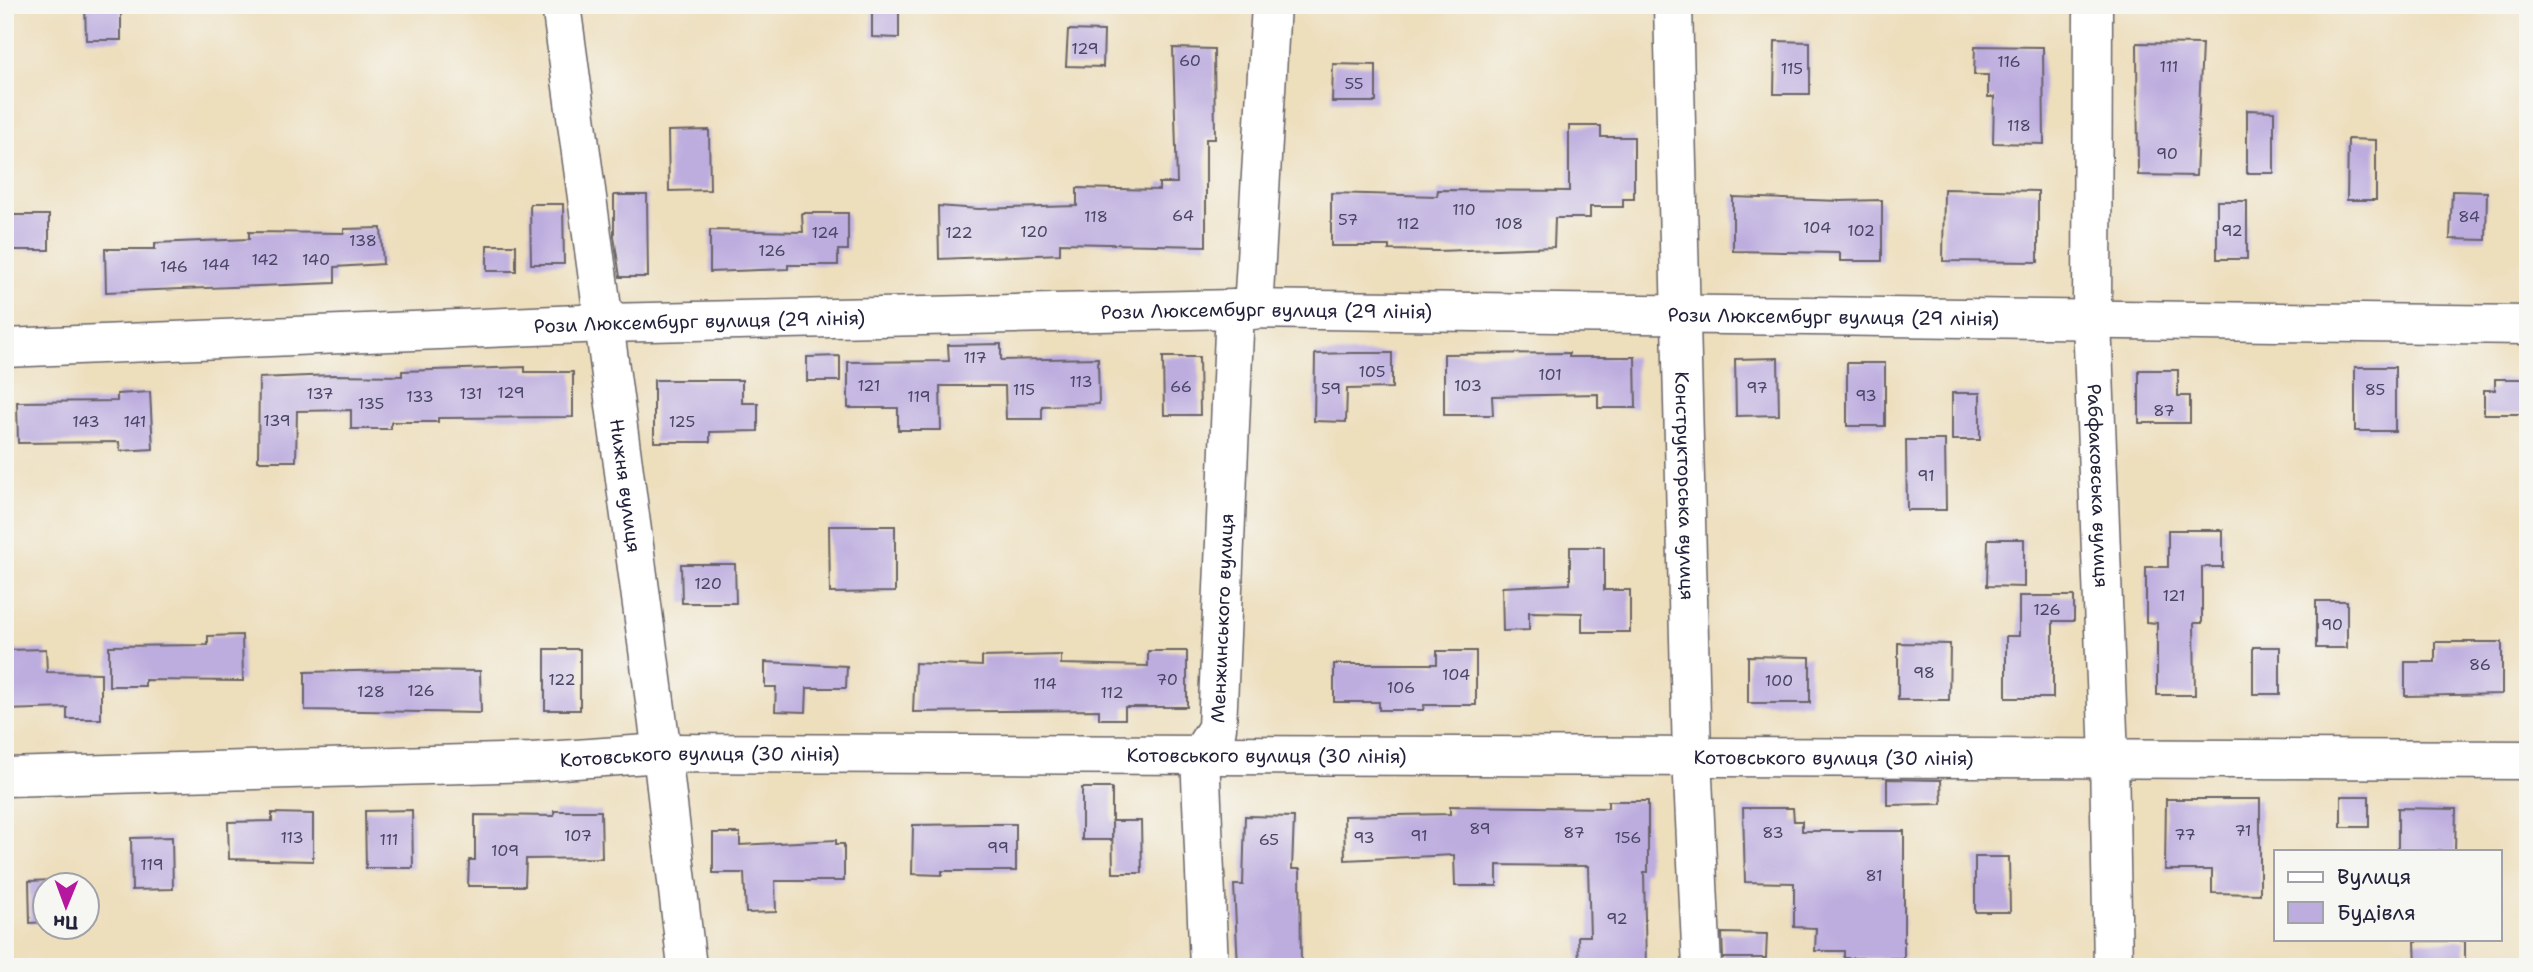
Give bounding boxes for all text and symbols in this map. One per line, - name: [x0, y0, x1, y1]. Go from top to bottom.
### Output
- house number: 129: [1071, 38, 1099, 59]
- house number: 60: [1179, 50, 1201, 71]
- house number: 116: [1997, 51, 2021, 72]
- house number: 111: [2160, 56, 2178, 77]
- house number: 115: [1781, 58, 1803, 79]
- house number: 55: [1344, 73, 1364, 94]
- house number: 118: [2007, 115, 2031, 136]
- house number: 90: [2156, 143, 2178, 164]
- house number: 110: [1452, 199, 1476, 220]
- house number: 64: [1172, 205, 1194, 226]
- house number: 118: [1084, 206, 1108, 227]
- house number: 84: [2458, 206, 2480, 227]
- house number: 57: [1338, 209, 1358, 230]
- house number: 112: [1396, 213, 1420, 234]
- house number: 108: [1495, 213, 1523, 234]
- house number: 104: [1803, 217, 1831, 238]
- house number: 102: [1847, 220, 1875, 241]
- house number: 92: [2221, 220, 2243, 241]
- house number: 120: [1020, 221, 1048, 242]
- house number: 124: [811, 222, 839, 243]
- house number: 122: [945, 222, 973, 243]
- house number: 138: [349, 230, 377, 251]
- house number: 126: [758, 240, 786, 261]
- house number: 142: [251, 249, 279, 270]
- house number: 140: [302, 249, 330, 270]
- house number: 144: [202, 254, 230, 275]
- house number: 146: [160, 256, 188, 277]
- street label: Рози Люксембург вулиця (29 лiнiя): [1100, 297, 1432, 324]
- street label: Рози Люксембург вулиця (29 лiнiя): [1667, 302, 1999, 331]
- street label: Рози Люксембург вулиця (29 лiнiя): [533, 305, 865, 338]
- house number: 117: [963, 347, 987, 368]
- house number: 105: [1358, 361, 1386, 382]
- house number: 101: [1538, 364, 1562, 385]
- house number: 113: [1069, 371, 1093, 392]
- street label: Конструкторська вулиця: [1670, 371, 1701, 601]
- house number: 121: [858, 375, 880, 396]
- house number: 103: [1454, 375, 1482, 396]
- house number: 66: [1170, 376, 1192, 397]
- house number: 97: [1746, 377, 1768, 398]
- house number: 59: [1321, 378, 1341, 399]
- house number: 115: [1013, 379, 1035, 400]
- house number: 85: [2365, 379, 2385, 400]
- house number: 129: [497, 382, 525, 403]
- house number: 137: [307, 383, 333, 404]
- house number: 131: [460, 383, 482, 404]
- street label: Рабфаковська вулиця: [2082, 383, 2115, 589]
- house number: 93: [1855, 385, 1877, 406]
- house number: 133: [406, 386, 434, 407]
- house number: 119: [907, 386, 931, 407]
- house number: 135: [358, 393, 384, 414]
- house number: 87: [2153, 400, 2175, 421]
- house number: 139: [263, 410, 291, 431]
- house number: 143: [72, 411, 100, 432]
- house number: 141: [123, 411, 147, 432]
- house number: 125: [669, 411, 695, 432]
- street label: Нижня вулиця: [604, 417, 647, 554]
- house number: 91: [1917, 465, 1935, 486]
- street label: Менжинського вулиця: [1205, 513, 1239, 724]
- house number: 120: [694, 573, 722, 594]
- house number: 121: [2163, 585, 2185, 606]
- house number: 126: [2033, 599, 2061, 620]
- house number: 90: [2321, 614, 2343, 635]
- house number: 86: [2469, 654, 2491, 675]
- house number: 98: [1913, 662, 1935, 683]
- house number: 104: [1442, 664, 1470, 685]
- house number: 122: [548, 669, 576, 690]
- house number: 70: [1156, 669, 1178, 690]
- house number: 100: [1765, 670, 1793, 691]
- house number: 114: [1033, 673, 1057, 694]
- house number: 106: [1387, 677, 1415, 698]
- house number: 126: [407, 680, 435, 701]
- house number: 128: [357, 681, 385, 702]
- house number: 112: [1100, 682, 1124, 703]
- street label: Котовського вулиця (30 лiнiя): [559, 740, 840, 773]
- street label: Котовського вулиця (30 лiнiя): [1126, 742, 1407, 768]
- street label: Котовського вулиця (30 лiнiя): [1693, 744, 1974, 770]
- house number: 89: [1469, 818, 1491, 839]
- house number: 71: [2234, 820, 2252, 841]
- house number: 87: [1563, 822, 1585, 843]
- house number: 83: [1762, 822, 1784, 843]
- house number: 77: [2174, 824, 2196, 845]
- house number: 107: [564, 825, 592, 846]
- house number: 91: [1410, 825, 1428, 846]
- house number: 113: [280, 827, 304, 848]
- house number: 93: [1353, 827, 1375, 848]
- house number: 156: [1614, 827, 1642, 848]
- house number: 111: [380, 829, 398, 850]
- house number: 65: [1259, 829, 1279, 850]
- house number: 99: [987, 837, 1009, 858]
- house number: 109: [491, 840, 519, 861]
- legend: [2274, 850, 2502, 940]
- house number: 119: [140, 854, 164, 875]
- text: Вулиця: [2337, 863, 2411, 891]
- house number: 81: [1865, 865, 1883, 886]
- north arrow: [32, 870, 102, 940]
- text: Будівля: [2337, 899, 2416, 927]
- house number: 92: [1606, 908, 1628, 929]
- text: Пн: [53, 910, 78, 935]

